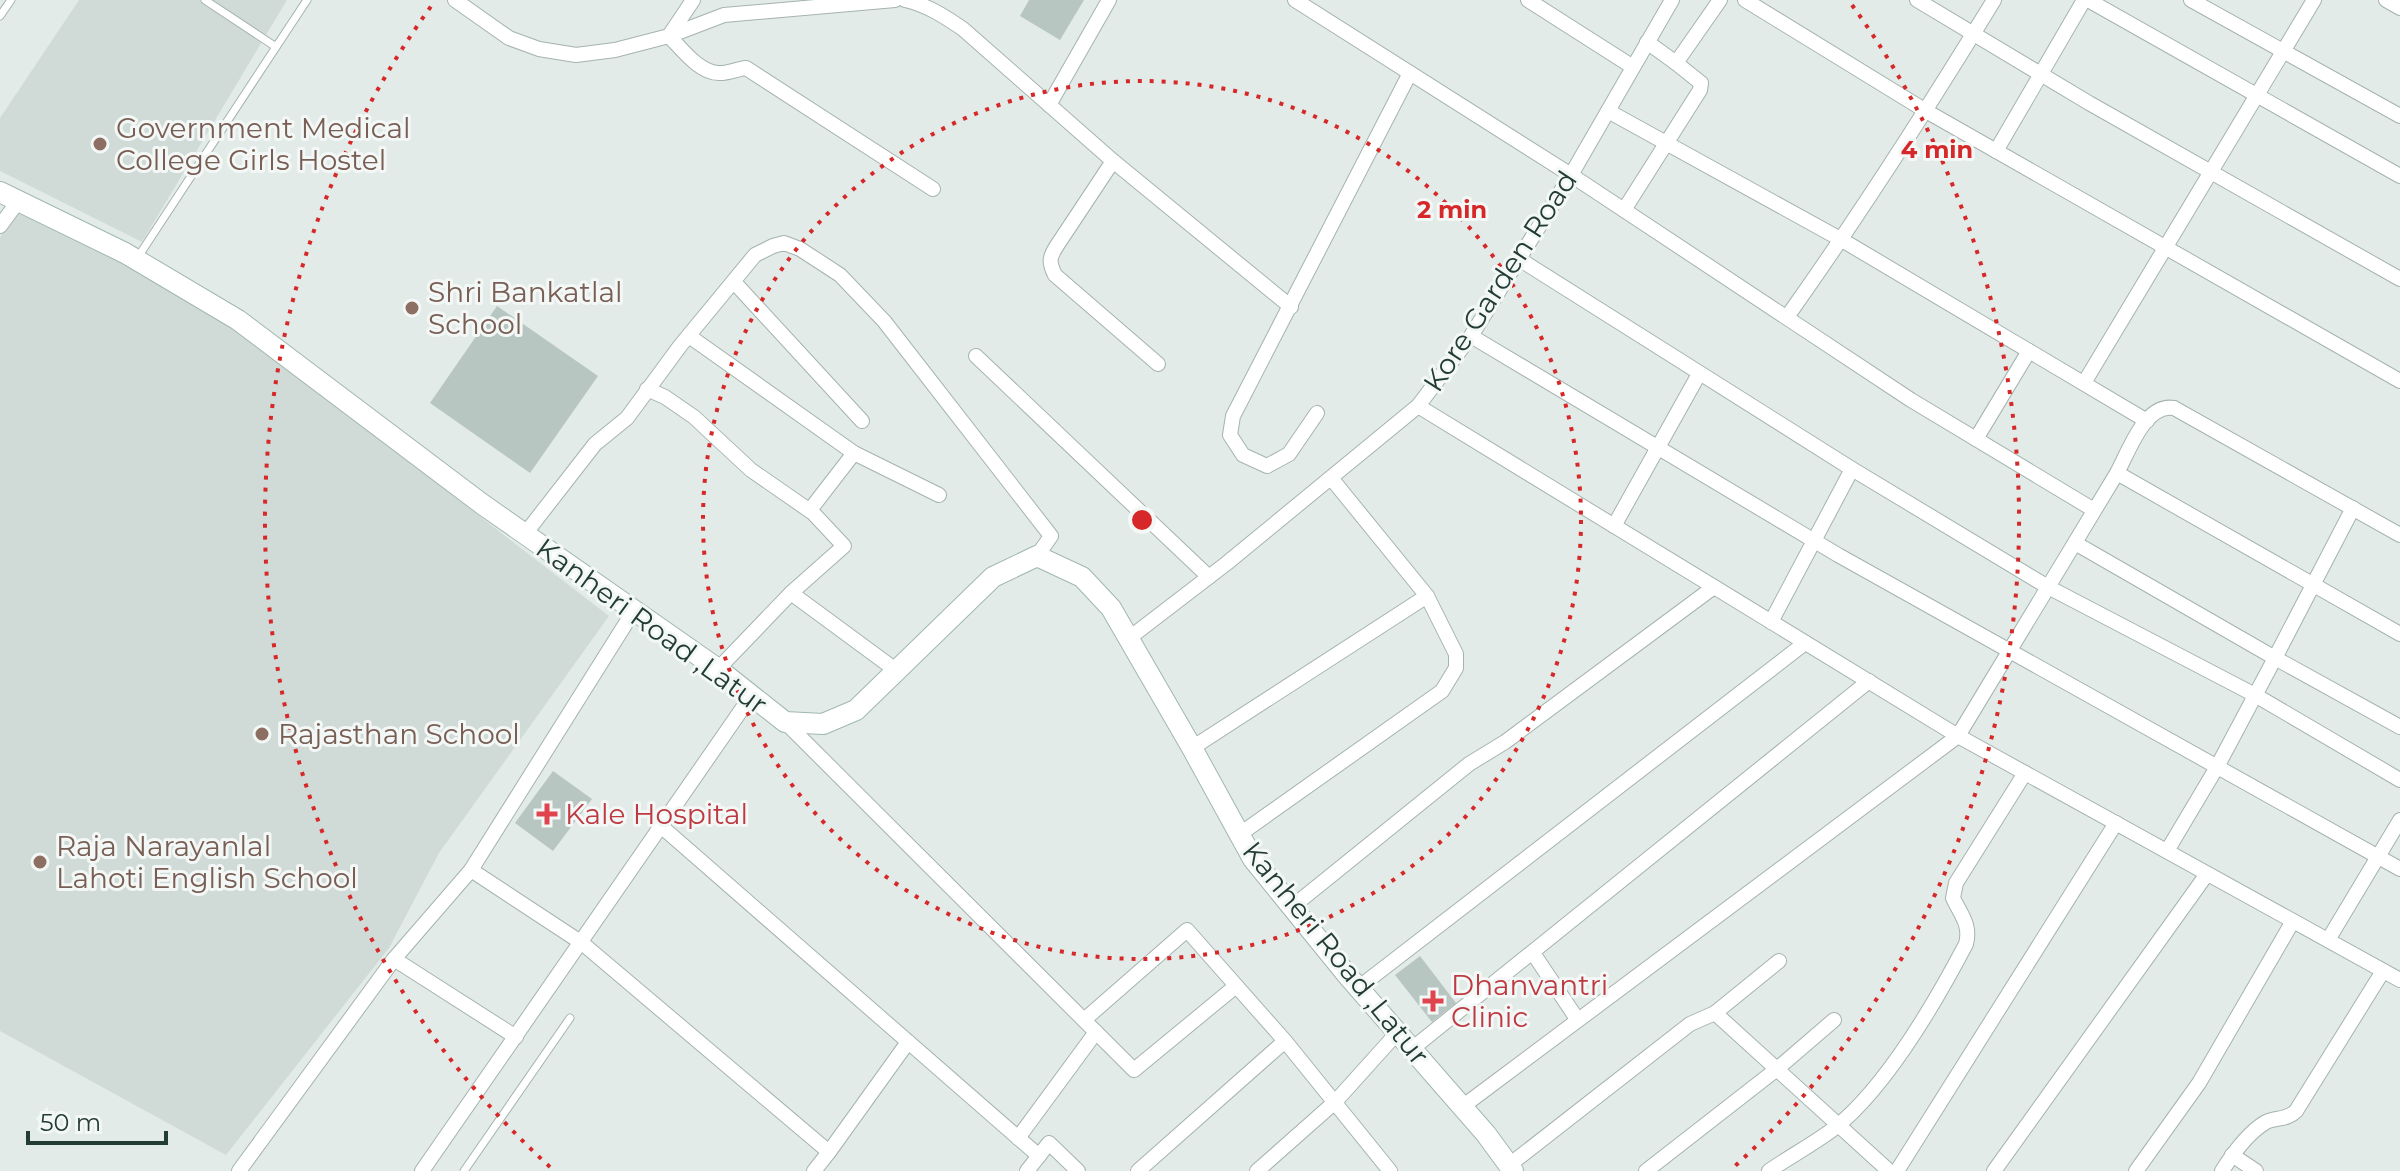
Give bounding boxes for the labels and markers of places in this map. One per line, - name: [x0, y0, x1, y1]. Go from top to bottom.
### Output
- place label: Government Medical College Girls Hostel: [116, 111, 411, 177]
- marker: Government Medical College Girls Hostel: [91, 135, 109, 153]
- place label: Shri Bankatlal School: [428, 275, 623, 341]
- marker: Shri Bankatlal School: [403, 299, 421, 317]
- centre of rings: [1128, 506, 1156, 534]
- place label: Rajasthan School: [278, 717, 520, 751]
- marker: Rajasthan School: [253, 725, 271, 743]
- place label: Kale Hospital: [565, 797, 748, 831]
- marker: Kale Hospital: [536, 803, 558, 825]
- place label: Raja Narayanlal Lahoti English School: [56, 829, 358, 895]
- marker: Raja Narayanlal Lahoti English School: [31, 853, 49, 871]
- place label: Dhanvantri Clinic: [1451, 968, 1608, 1034]
- marker: Dhanvantri Clinic: [1422, 990, 1444, 1012]

